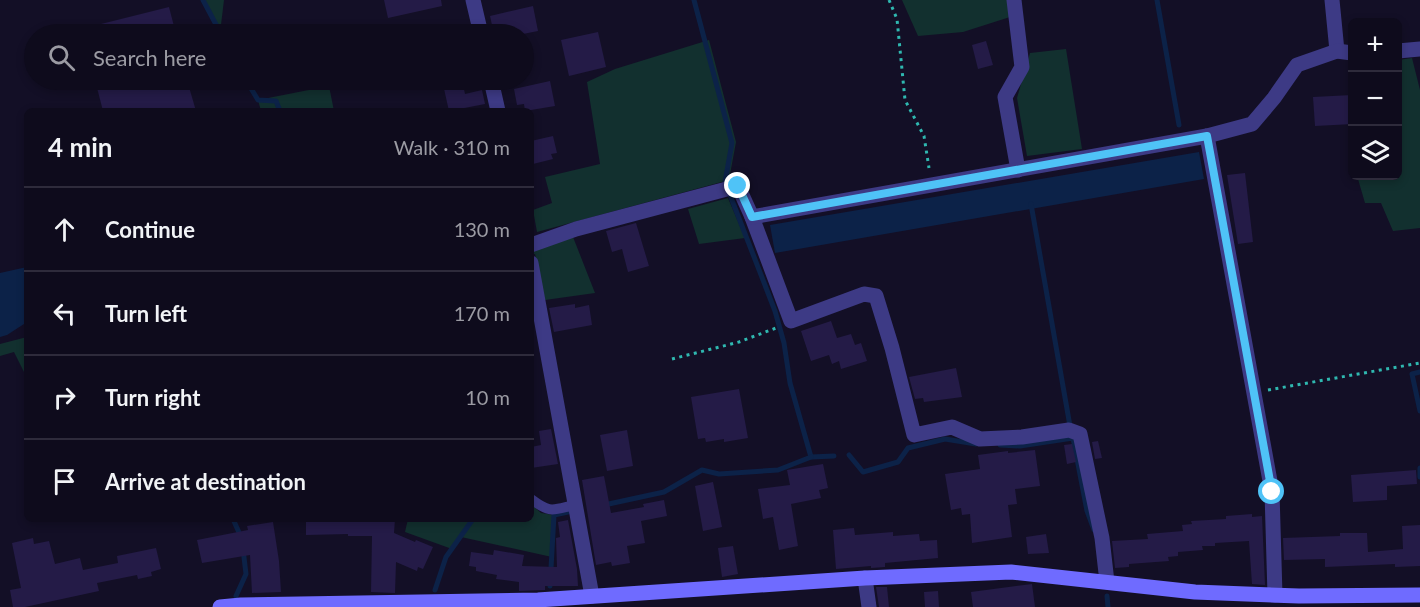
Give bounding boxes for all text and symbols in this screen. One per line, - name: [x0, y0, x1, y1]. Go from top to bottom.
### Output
- map controls: [1348, 18, 1402, 180]
- button: +: [1348, 18, 1402, 72]
- search box: [24, 24, 534, 90]
- icon: search: [45, 41, 78, 74]
- text: Search here: [93, 44, 206, 71]
- button: −: [1348, 72, 1402, 126]
- button: layers: [1348, 126, 1402, 180]
- text: 4 min: [48, 131, 112, 163]
- text: Walk · 310 m: [394, 135, 510, 159]
- route end: [724, 172, 750, 198]
- icon: ahead: [48, 213, 81, 246]
- text: Continue: [105, 216, 195, 243]
- text: 130 m: [454, 217, 510, 241]
- icon: left: [48, 297, 81, 330]
- text: Turn left: [105, 300, 187, 327]
- text: 170 m: [454, 301, 510, 325]
- icon: right: [48, 381, 81, 414]
- text: Turn right: [105, 384, 200, 411]
- text: 10 m: [465, 385, 510, 409]
- icon: arrive: [48, 465, 81, 498]
- text: Arrive at destination: [105, 468, 306, 495]
- route start: [1258, 478, 1284, 504]

